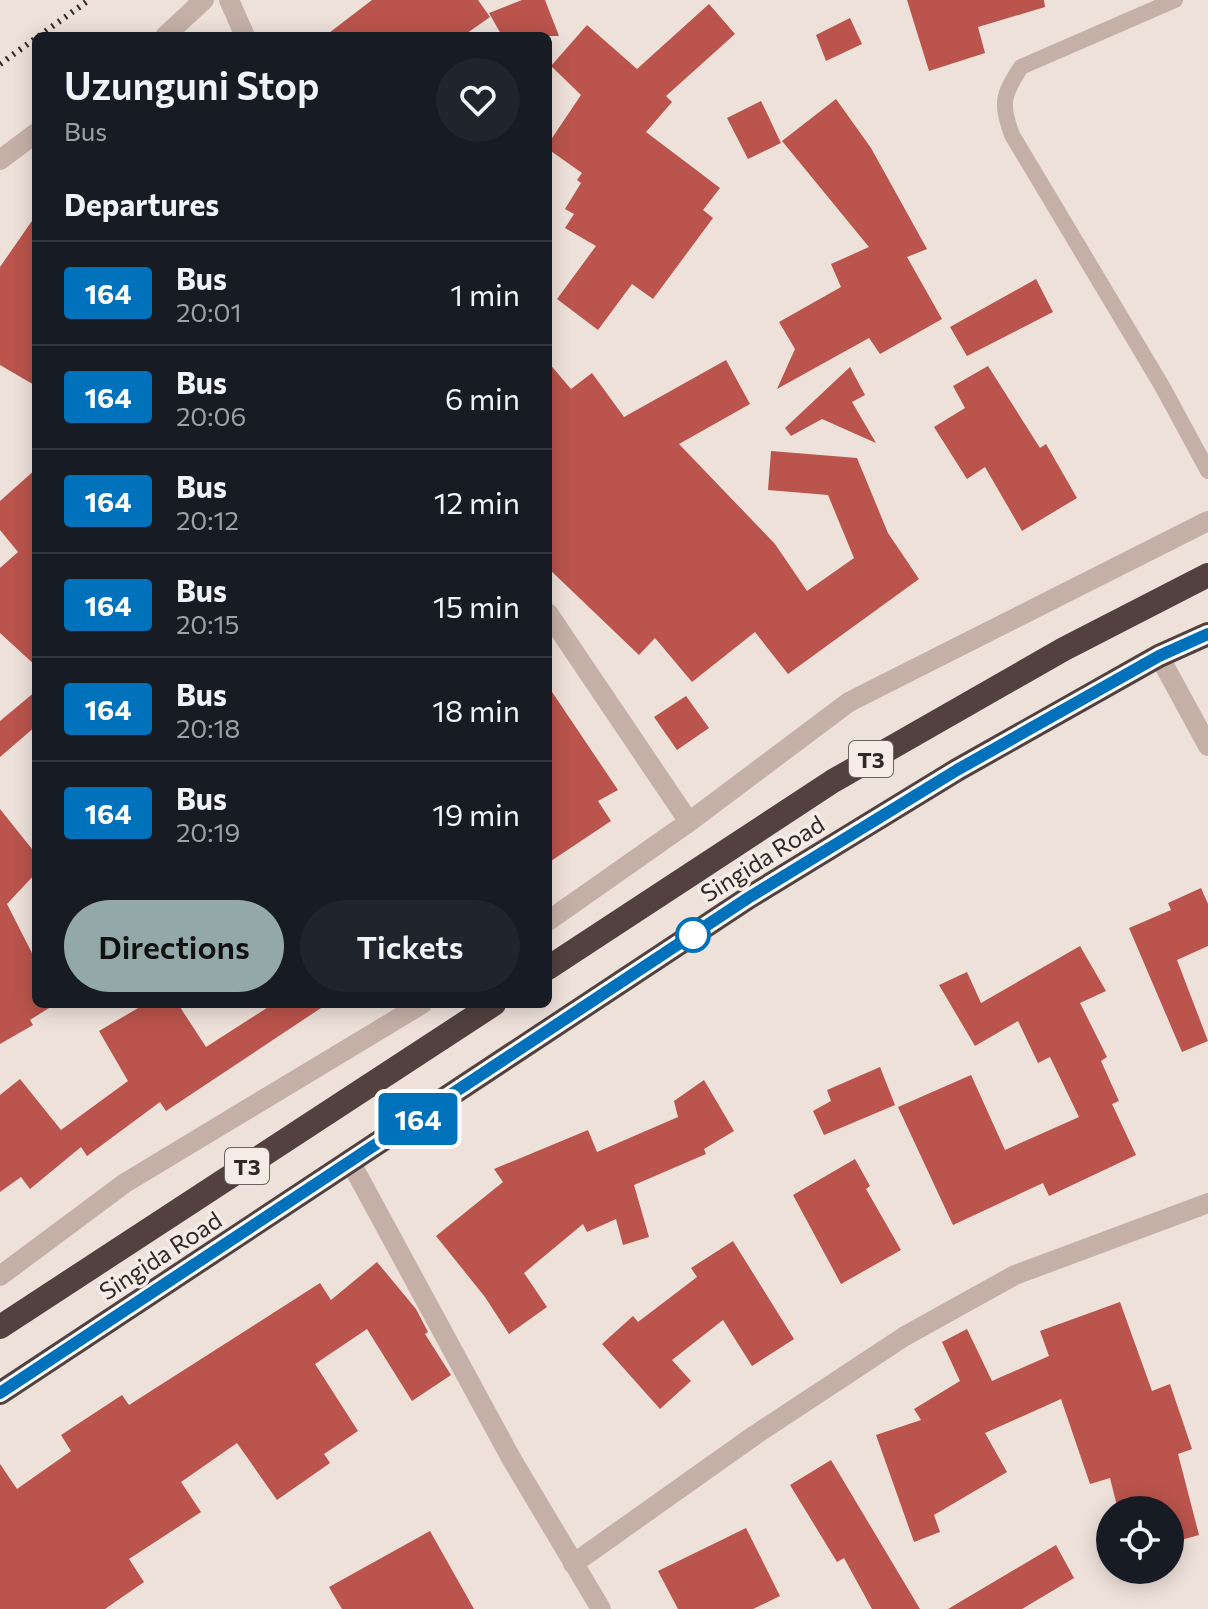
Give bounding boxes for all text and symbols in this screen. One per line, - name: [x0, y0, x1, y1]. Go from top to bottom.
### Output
- button: heart: [436, 58, 520, 142]
- text: Uzunguni Stop: [64, 61, 319, 108]
- text: Bus: [64, 115, 107, 146]
- text: Departures: [64, 185, 219, 222]
- text: Bus: [176, 259, 227, 296]
- text: 1 min: [450, 275, 520, 312]
- text: 164: [84, 276, 132, 310]
- text: 20:01: [176, 296, 242, 327]
- text: Bus: [176, 363, 227, 400]
- text: 6 min: [445, 379, 520, 416]
- text: 164: [84, 380, 132, 414]
- text: 20:06: [176, 400, 246, 431]
- text: Bus: [176, 467, 227, 504]
- text: 12 min: [434, 483, 520, 520]
- text: 164: [84, 484, 132, 518]
- text: 20:12: [176, 504, 239, 535]
- text: Bus: [176, 571, 227, 608]
- text: 15 min: [433, 587, 520, 624]
- text: 164: [84, 588, 132, 622]
- text: 20:15: [176, 608, 240, 639]
- text: Bus: [176, 675, 227, 712]
- text: 18 min: [432, 691, 520, 728]
- text: 164: [84, 692, 132, 726]
- text: 20:18: [176, 712, 240, 743]
- road number: T3: [849, 741, 893, 777]
- text: Bus: [176, 779, 227, 816]
- text: 19 min: [432, 795, 520, 832]
- text: 164: [84, 796, 132, 830]
- street label: Singida Road: [695, 809, 829, 907]
- text: 20:19: [176, 816, 240, 847]
- button: Directions: [64, 900, 284, 992]
- button: Tickets: [300, 900, 520, 992]
- unlabelled marker: [676, 918, 710, 952]
- line badge: 164: [372, 1093, 464, 1145]
- text: 164: [394, 1102, 442, 1136]
- road number: T3: [225, 1148, 269, 1184]
- street label: Singida Road: [93, 1205, 227, 1305]
- map controls: [1096, 1496, 1184, 1584]
- button: locate: [1096, 1496, 1184, 1584]

